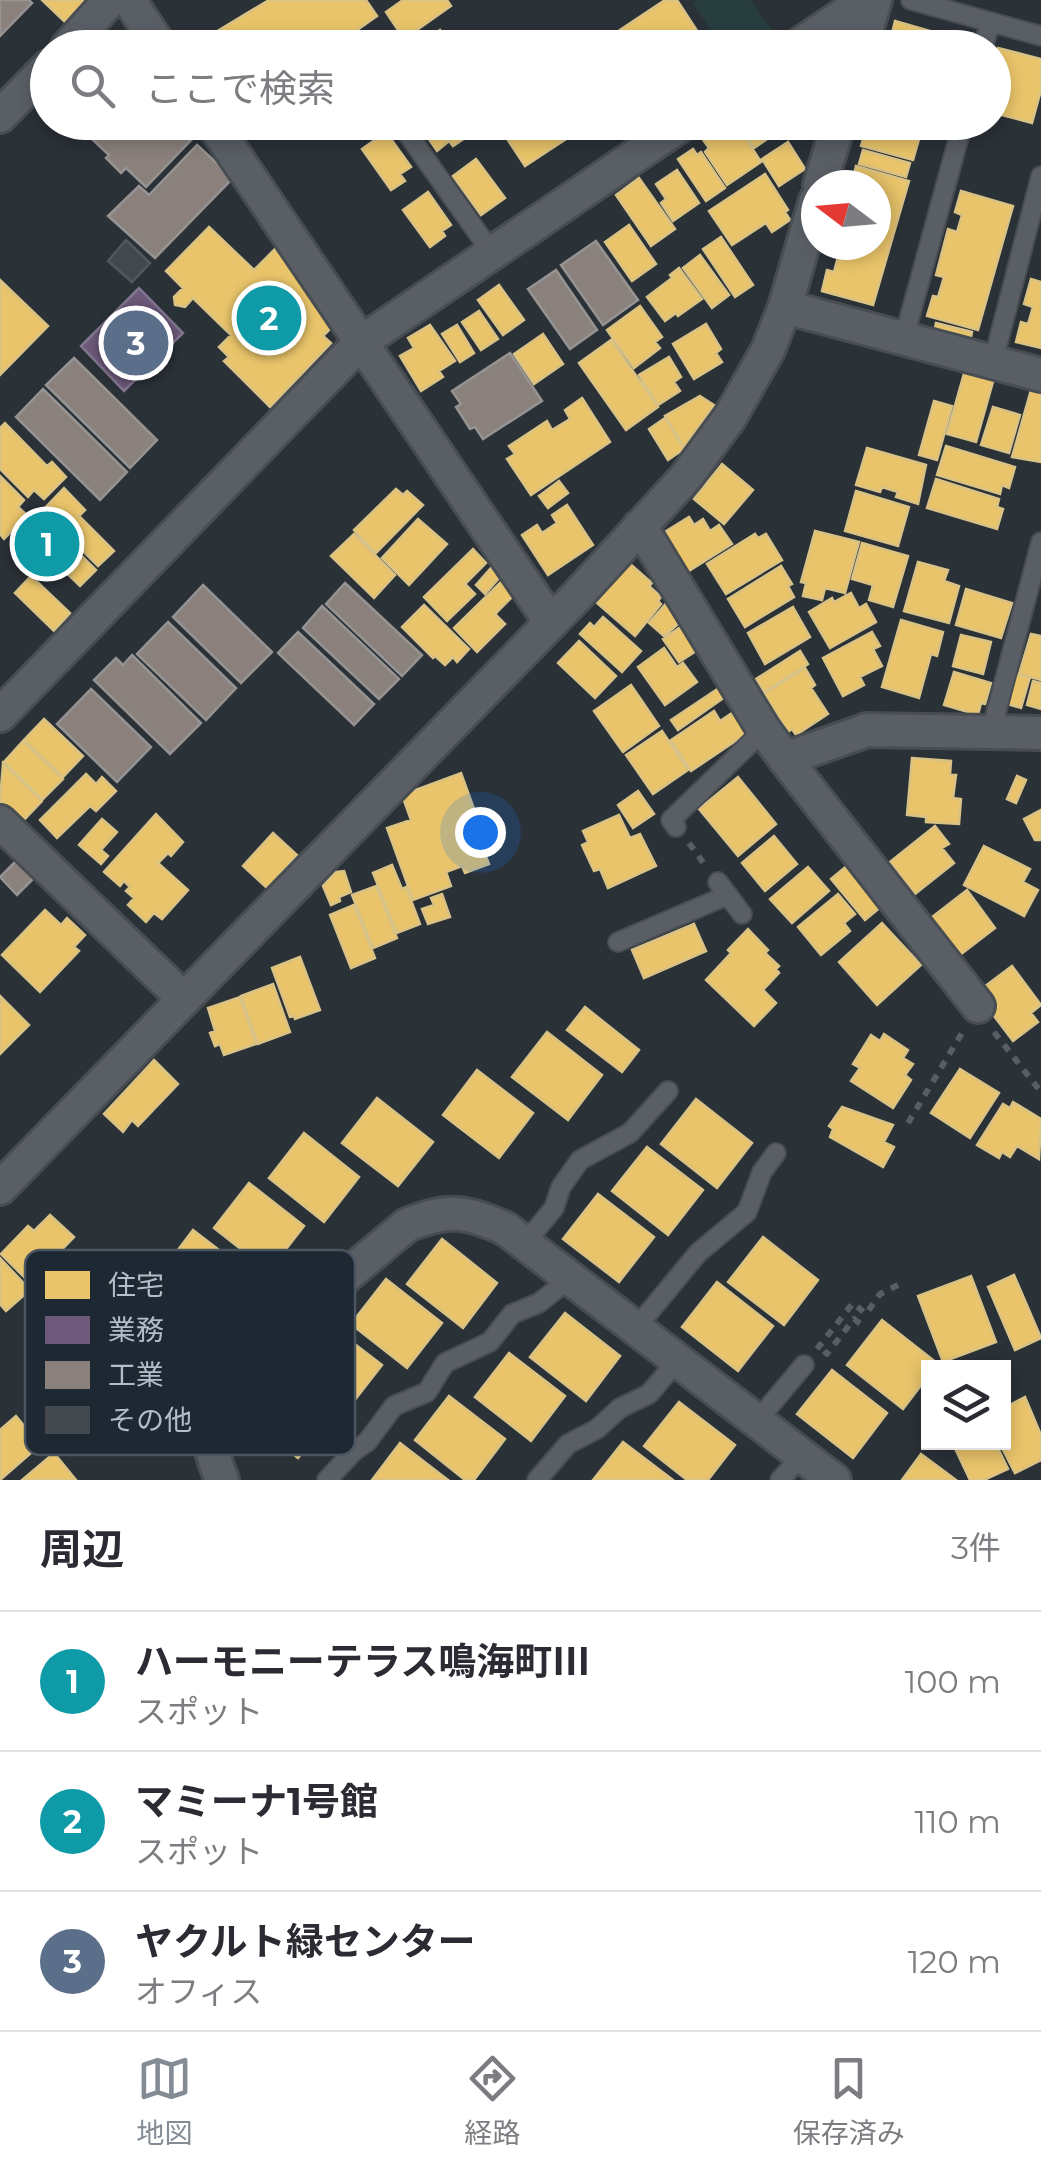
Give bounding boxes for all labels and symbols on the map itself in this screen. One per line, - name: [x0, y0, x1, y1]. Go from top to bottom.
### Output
- north arrow: [801, 170, 891, 260]
- pin: 2: [236, 280, 302, 356]
- pin: 3: [104, 306, 168, 380]
- pin: 1: [15, 506, 80, 582]
- your location: [455, 807, 506, 858]
- legend: [25, 1250, 355, 1455]
- text: 住宅: [108, 1268, 164, 1302]
- text: 業務: [108, 1313, 164, 1347]
- text: 工業: [108, 1358, 164, 1392]
- text: その他: [108, 1403, 192, 1437]

